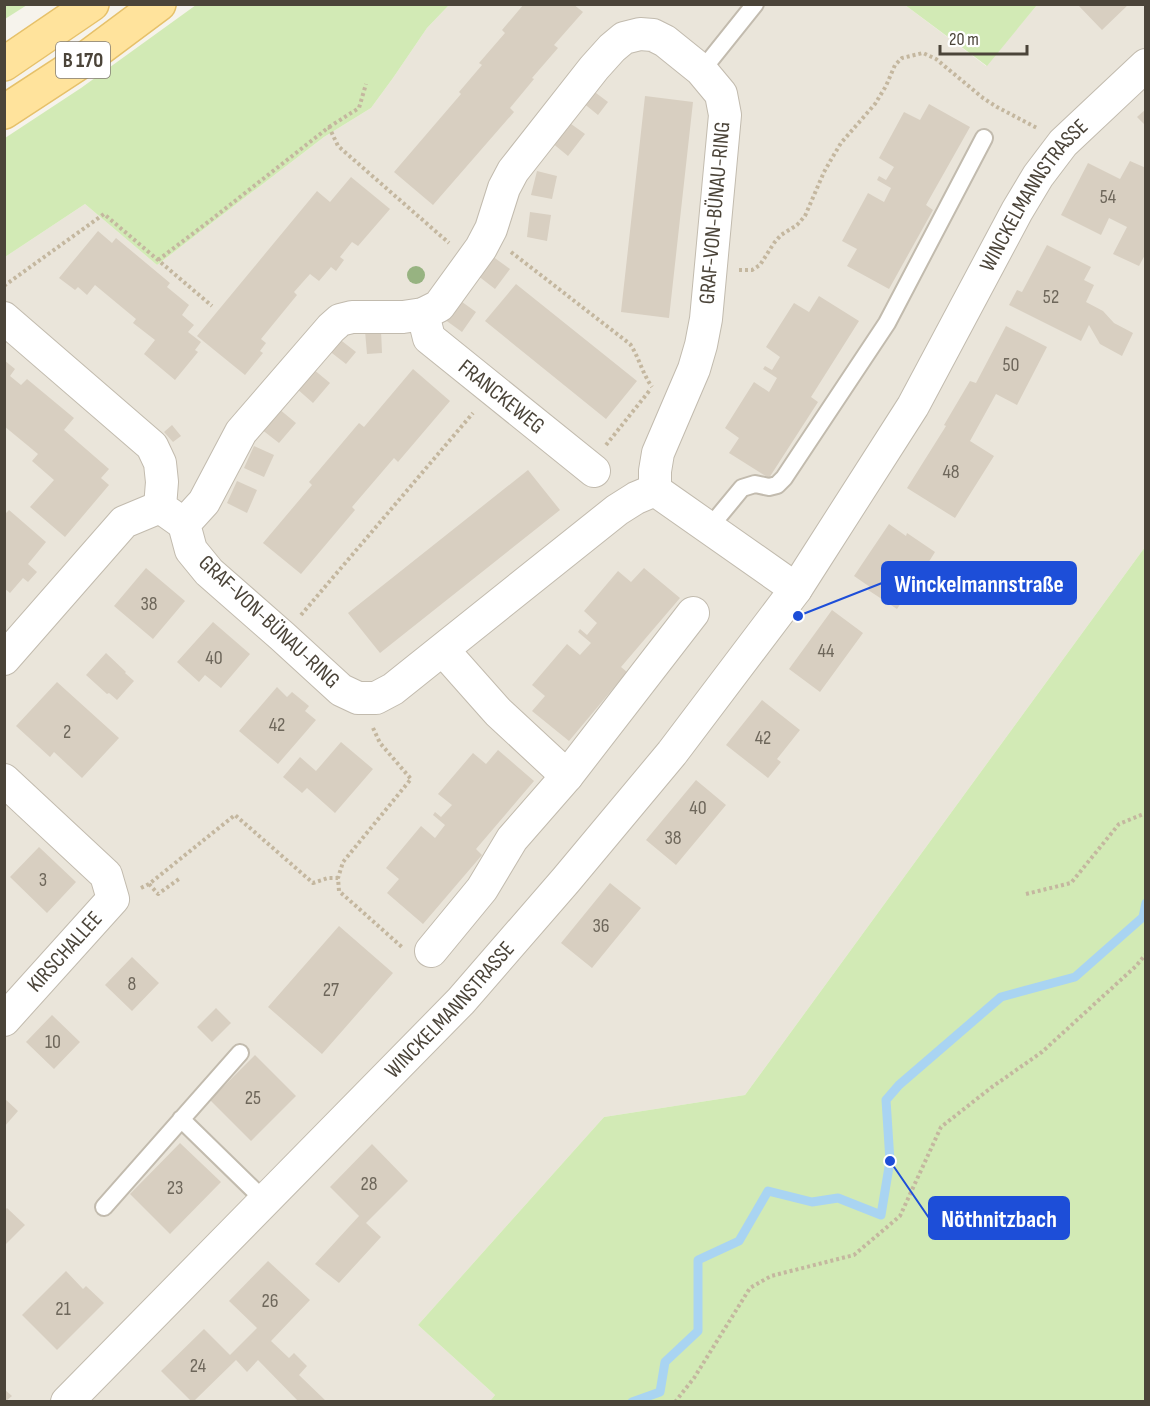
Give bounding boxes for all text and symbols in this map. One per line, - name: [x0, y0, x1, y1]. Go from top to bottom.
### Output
- scale bar: [940, 18, 1027, 56]
- text: 20 m: [949, 29, 979, 50]
- road number: B 170: [56, 42, 110, 78]
- street label: WINCKELMANNSTRASSE: [974, 113, 1093, 276]
- street label: GRAF-VON-BÜNAU-RING: [694, 121, 736, 305]
- house number: 54: [1100, 185, 1116, 209]
- house number: 52: [1043, 285, 1059, 309]
- house number: 50: [1003, 353, 1019, 377]
- street label: FRANCKEWEG: [453, 354, 550, 439]
- house number: 48: [942, 460, 960, 484]
- street label: GRAF-VON-BÜNAU-RING: [193, 550, 345, 694]
- callout: Winckelmannstraße: [882, 562, 1076, 604]
- text: Winckelmannstraße: [894, 570, 1064, 599]
- house number: 38: [140, 592, 158, 616]
- house number: 44: [818, 639, 834, 663]
- house number: 40: [205, 646, 223, 670]
- house number: 42: [269, 713, 285, 737]
- house number: 2: [63, 720, 71, 744]
- house number: 42: [755, 726, 771, 750]
- house number: 40: [689, 796, 707, 820]
- house number: 38: [664, 826, 682, 850]
- house number: 3: [39, 868, 47, 892]
- street label: KIRSCHALLEE: [22, 906, 108, 998]
- house number: 36: [592, 914, 610, 938]
- street label: WINCKELMANNSTRASSE: [379, 936, 520, 1084]
- house number: 8: [128, 972, 136, 996]
- house number: 27: [323, 978, 339, 1002]
- house number: 10: [45, 1030, 61, 1054]
- house number: 25: [245, 1086, 261, 1110]
- house number: 28: [361, 1172, 378, 1196]
- house number: 23: [167, 1176, 183, 1200]
- callout: Nöthnitzbach: [929, 1197, 1069, 1239]
- text: Nöthnitzbach: [941, 1205, 1057, 1234]
- house number: 26: [262, 1289, 279, 1313]
- house number: 21: [55, 1297, 71, 1321]
- house number: 24: [190, 1354, 206, 1378]

